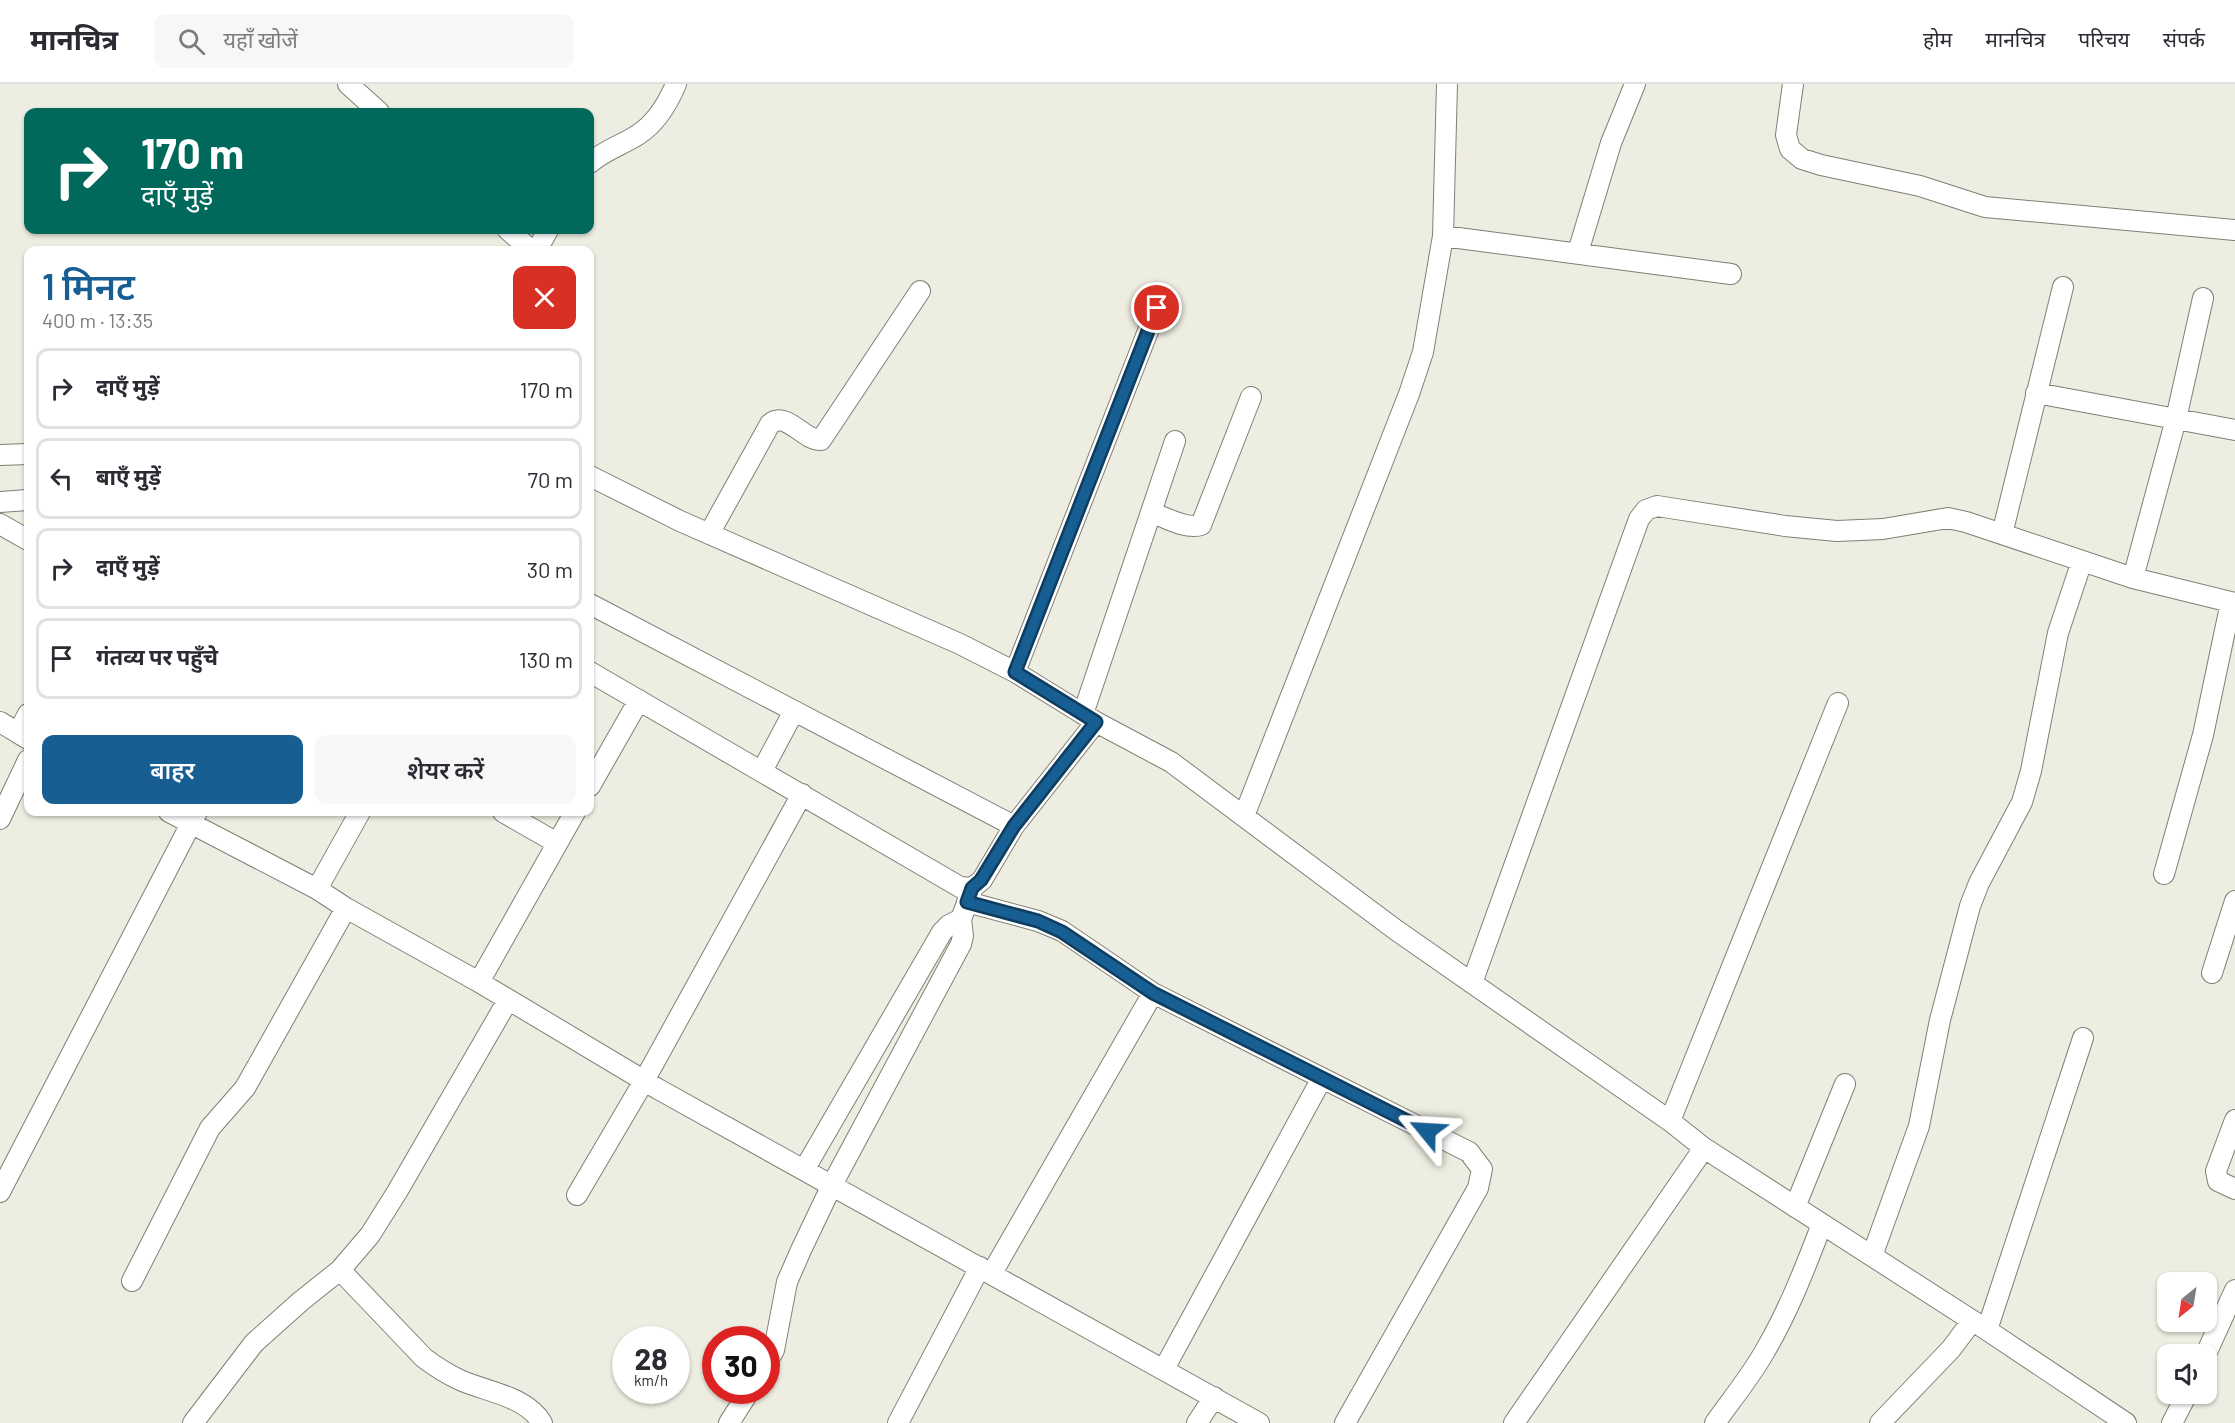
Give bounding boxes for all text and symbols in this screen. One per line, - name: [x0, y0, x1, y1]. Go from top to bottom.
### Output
- search box: [154, 14, 574, 68]
- text: मानचित्र: [30, 22, 118, 56]
- icon: search: [175, 25, 208, 58]
- text: यहाँ खोजें: [223, 26, 298, 52]
- text: होम: [1923, 26, 1952, 51]
- text: मानचित्र: [1985, 26, 2045, 51]
- text: परिचय: [2078, 26, 2130, 51]
- text: संपर्क: [2163, 26, 2205, 51]
- text: 170 m: [141, 127, 244, 177]
- icon: right: [42, 132, 120, 210]
- text: दाएँ मुड़ें: [141, 178, 213, 210]
- text: 1 मिनट: [42, 264, 135, 307]
- button: close: [513, 266, 576, 329]
- pin: [1131, 282, 1182, 333]
- icon: arrive: [1140, 291, 1173, 324]
- text: 400 m · 13:35: [42, 308, 153, 332]
- icon: right: [45, 372, 78, 405]
- text: दाएँ मुड़ें: [96, 373, 159, 399]
- text: 170 m: [520, 376, 573, 402]
- icon: left: [45, 462, 78, 495]
- text: बाएँ मुड़ें: [96, 463, 161, 489]
- text: 70 m: [528, 466, 573, 492]
- icon: right: [45, 552, 78, 585]
- text: दाएँ मुड़ें: [96, 553, 159, 579]
- text: 30 m: [527, 556, 573, 582]
- icon: arrive: [45, 642, 78, 675]
- text: गंतव्य पर पहुँचे: [96, 643, 218, 669]
- text: 130 m: [519, 646, 573, 672]
- button: बाहर: [42, 735, 303, 804]
- button: शेयर करें: [315, 735, 576, 804]
- position arrow: [1395, 1099, 1459, 1163]
- north arrow: [2157, 1272, 2217, 1332]
- map controls: [2157, 1272, 2217, 1404]
- speed limit sign: 30: [702, 1326, 780, 1404]
- text: 28: [634, 1340, 668, 1376]
- button: sound: [2157, 1344, 2217, 1404]
- text: km/h: [634, 1371, 668, 1389]

